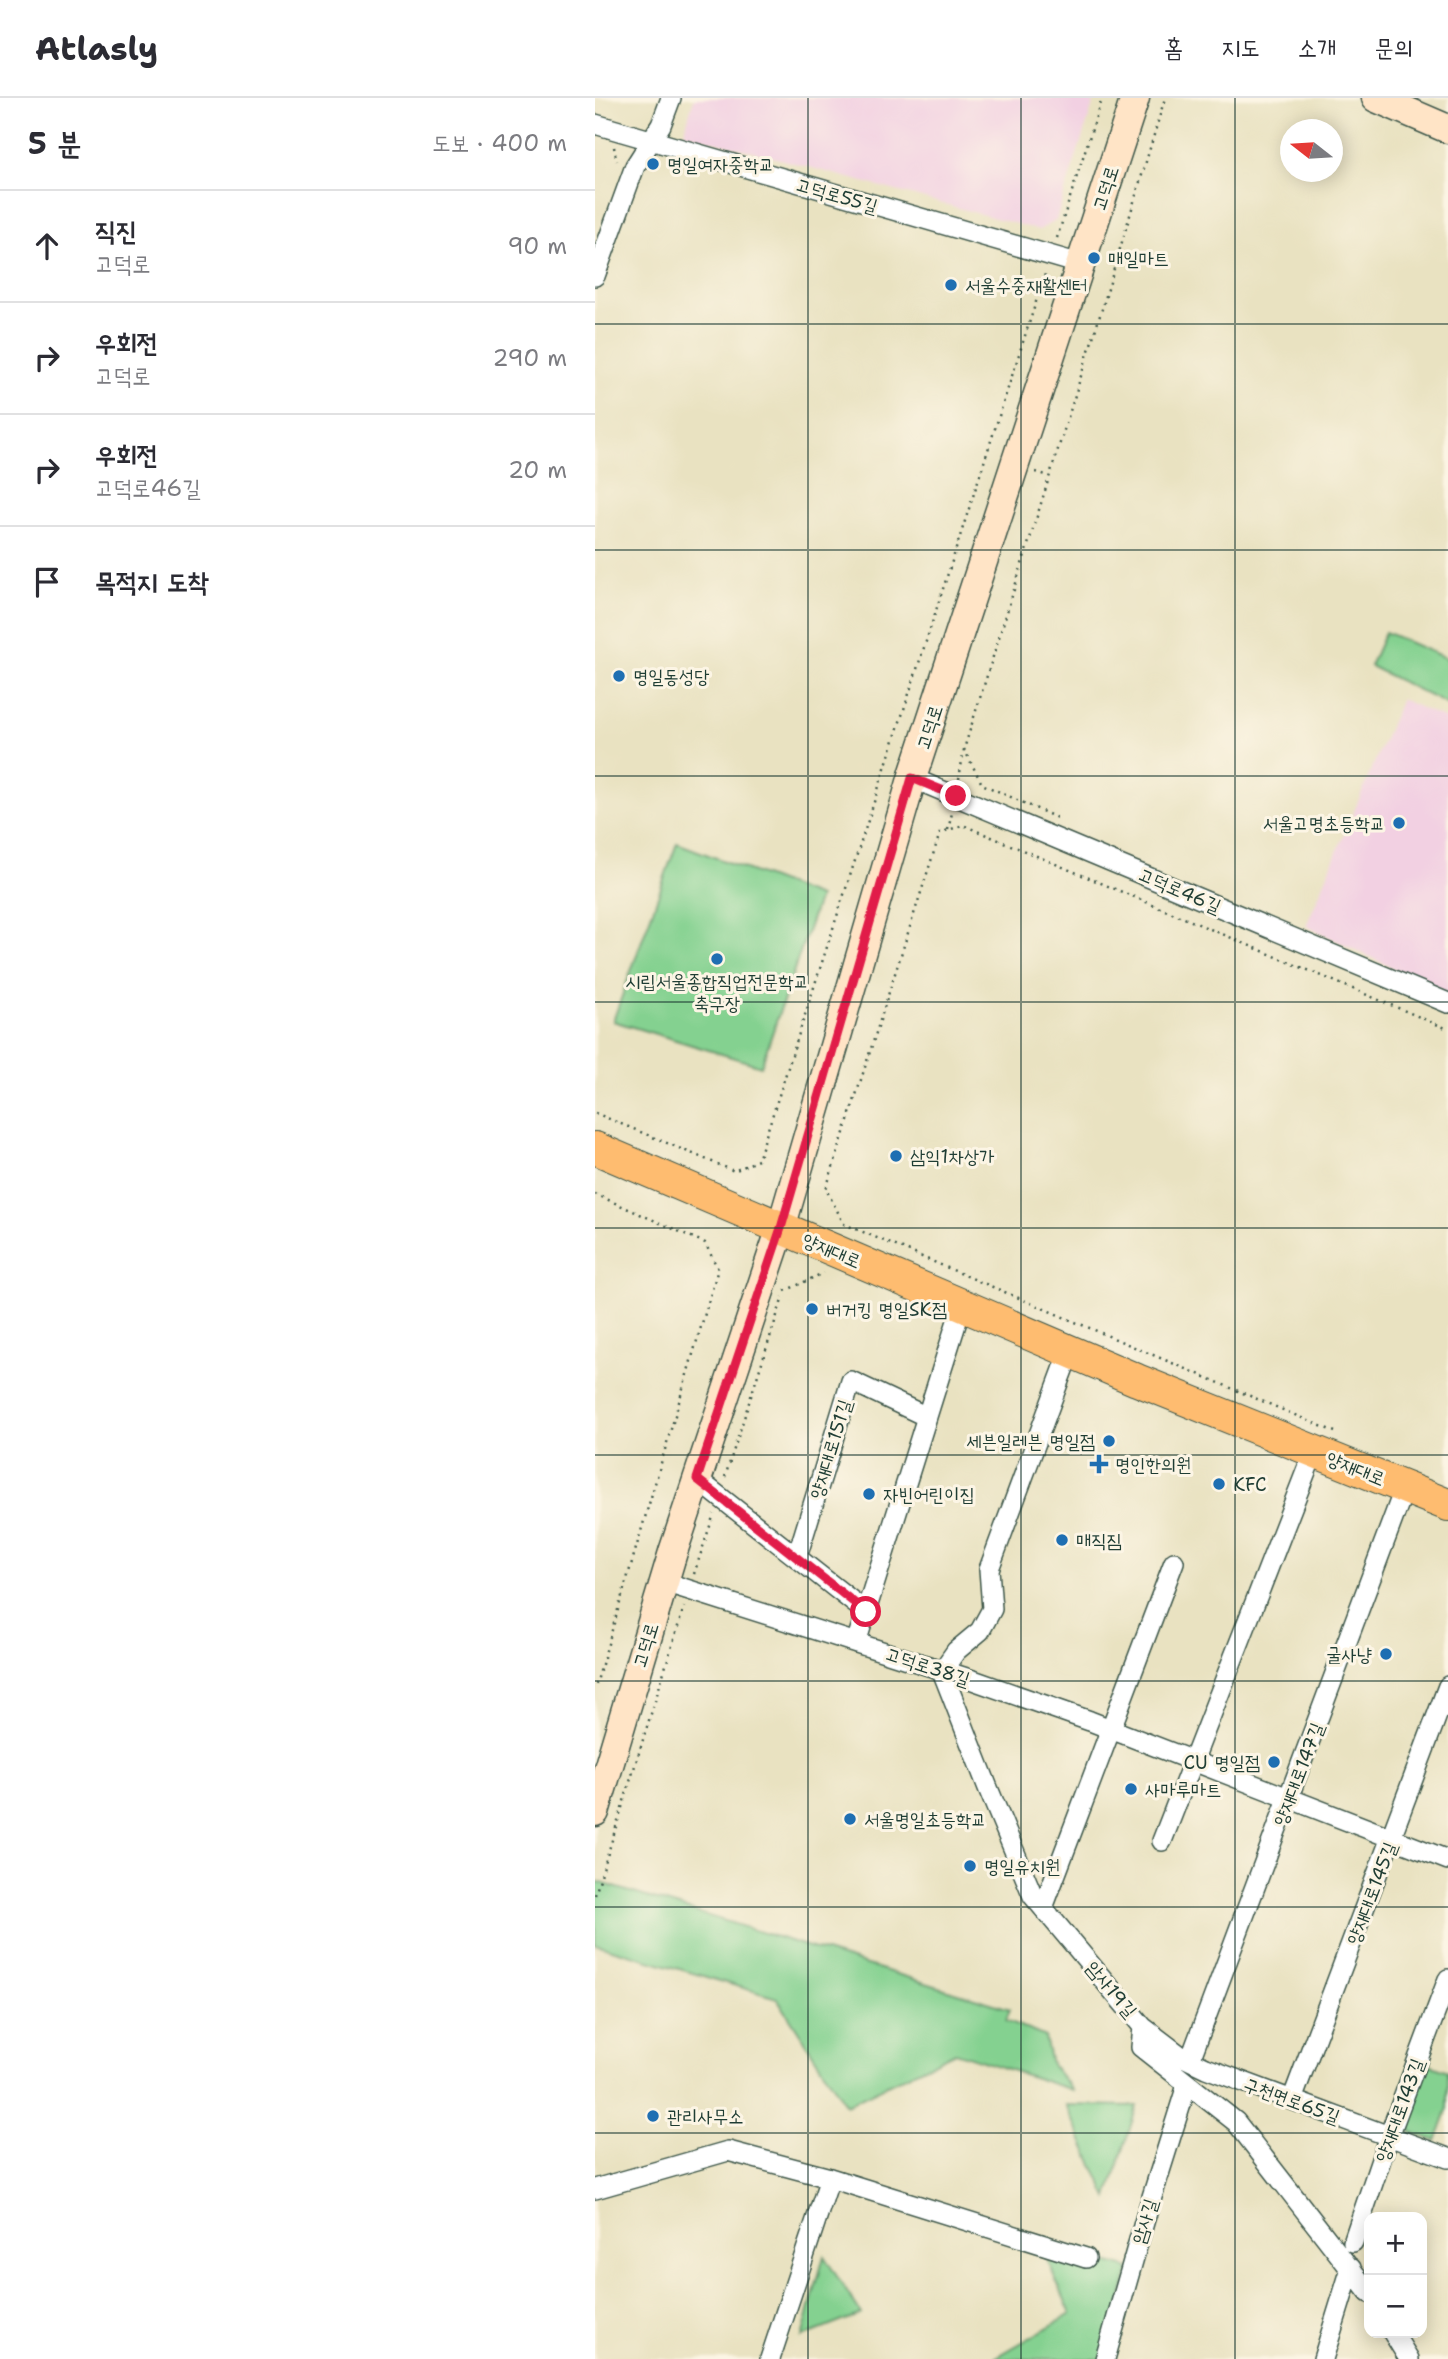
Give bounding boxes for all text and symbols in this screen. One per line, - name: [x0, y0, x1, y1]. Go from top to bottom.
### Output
- text: Atlasly: [35, 26, 158, 71]
- text: 홈: [1164, 32, 1183, 64]
- text: 지도: [1221, 32, 1260, 64]
- text: 소개: [1298, 32, 1336, 64]
- text: 문의: [1374, 32, 1413, 64]
- north arrow: [1280, 119, 1343, 182]
- text: 5 분: [28, 123, 81, 164]
- text: 도보 · 400 m: [432, 128, 567, 158]
- place label: 명일여자중학교: [667, 152, 774, 177]
- marker: 명일여자중학교: [645, 156, 661, 172]
- street label: 고덕로: [1086, 162, 1124, 214]
- street label: 고덕로55길: [793, 172, 881, 219]
- text: 직진: [95, 213, 137, 248]
- icon: ahead: [28, 227, 66, 265]
- text: 90 m: [507, 231, 567, 261]
- place label: 매일마트: [1108, 246, 1169, 271]
- text: 고덕로: [95, 249, 151, 279]
- marker: 매일마트: [1086, 250, 1102, 266]
- place label: 서울수중재활센터: [965, 273, 1087, 298]
- marker: 서울수중재활센터: [943, 277, 959, 293]
- text: 우회전: [95, 325, 158, 360]
- icon: right: [28, 339, 66, 377]
- text: 290 m: [493, 343, 567, 373]
- text: 고덕로: [95, 361, 151, 391]
- text: 우회전: [95, 437, 158, 472]
- icon: right: [28, 451, 66, 489]
- text: 20 m: [508, 455, 567, 485]
- text: 고덕로46길: [95, 473, 201, 503]
- icon: arrive: [28, 563, 66, 601]
- text: 목적지 도착: [95, 564, 209, 599]
- place label: 명일동성당: [633, 664, 709, 689]
- marker: 명일동성당: [611, 668, 627, 684]
- street label: 고덕로: [910, 701, 948, 753]
- route end: [940, 780, 971, 811]
- place label: 서울고명초등학교: [1263, 811, 1385, 836]
- marker: 서울고명초등학교: [1391, 815, 1407, 831]
- street label: 고덕로46길: [1135, 862, 1225, 919]
- marker: 시립서울종합직업전문학교 축구장: [709, 951, 725, 967]
- place label: 시립서울종합직업전문학교 축구장: [625, 969, 809, 1016]
- place label: 삼익1차상가: [910, 1144, 995, 1169]
- marker: 삼익1차상가: [888, 1148, 904, 1164]
- street label: 양재대로: [799, 1227, 865, 1274]
- place label: 버거킹 명일SK점: [826, 1297, 947, 1322]
- marker: 버거킹 명일SK점: [804, 1301, 820, 1317]
- street label: 양재대로151길: [803, 1396, 857, 1502]
- place label: 세븐일레븐 명일점: [966, 1429, 1095, 1454]
- marker: 세븐일레븐 명일점: [1101, 1433, 1117, 1449]
- street label: 양재대로: [1323, 1445, 1389, 1492]
- place label: 명인한의원: [1115, 1452, 1191, 1477]
- marker: 명인한의원: [1089, 1454, 1109, 1474]
- place label: KFC: [1233, 1472, 1267, 1497]
- marker: KFC: [1211, 1476, 1227, 1492]
- place label: 자빈어린이집: [883, 1482, 975, 1507]
- marker: 자빈어린이집: [861, 1486, 877, 1502]
- place label: 매직짐: [1076, 1528, 1122, 1553]
- marker: 매직짐: [1054, 1532, 1070, 1548]
- route start: [850, 1596, 881, 1627]
- street label: 고덕로: [627, 1620, 664, 1671]
- street label: 고덕로38길: [883, 1641, 973, 1692]
- place label: 굴사냥: [1326, 1642, 1372, 1667]
- marker: 굴사냥: [1378, 1646, 1394, 1662]
- street label: 양재대로147길: [1267, 1719, 1330, 1829]
- place label: CU 명일점: [1183, 1750, 1260, 1775]
- marker: CU 명일점: [1266, 1754, 1282, 1770]
- place label: 사마루마트: [1145, 1777, 1221, 1802]
- marker: 사마루마트: [1123, 1781, 1139, 1797]
- place label: 서울명일초등학교: [864, 1807, 986, 1832]
- marker: 서울명일초등학교: [842, 1811, 858, 1827]
- street label: 양재대로145길: [1340, 1838, 1402, 1948]
- place label: 명일유치원: [984, 1854, 1060, 1879]
- marker: 명일유치원: [962, 1858, 978, 1874]
- street label: 암사19길: [1081, 1956, 1143, 2023]
- street label: 양재대로143길: [1369, 2055, 1430, 2166]
- street label: 구천면로65길: [1240, 2072, 1343, 2129]
- place label: 관리사무소: [667, 2104, 743, 2129]
- marker: 관리사무소: [645, 2108, 661, 2124]
- street label: 암사길: [1126, 2196, 1163, 2247]
- map controls: [1364, 2212, 1427, 2338]
- button: +: [1364, 2212, 1427, 2275]
- button: −: [1364, 2275, 1427, 2338]

